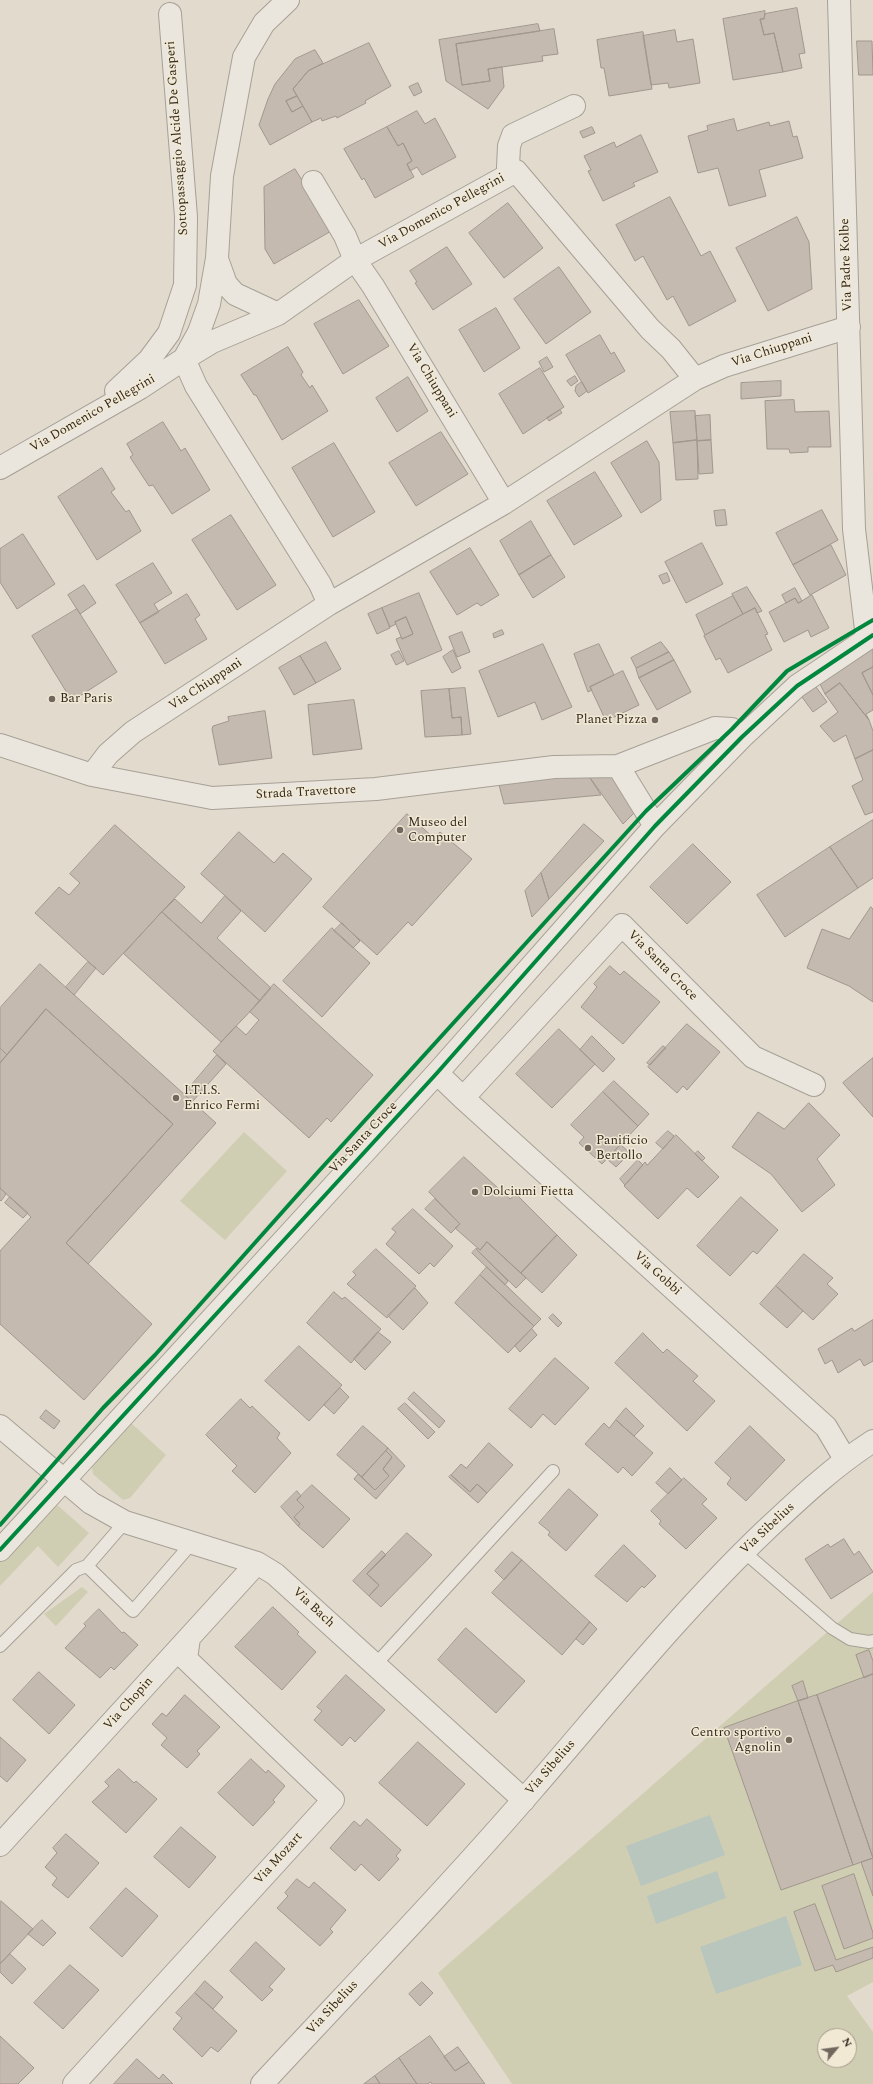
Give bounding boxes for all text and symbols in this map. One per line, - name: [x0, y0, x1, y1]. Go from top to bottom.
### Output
- street label: Sottopassaggio Alcide De Gasperi: [163, 40, 193, 236]
- street label: Via Domenico Pellegrini: [376, 171, 508, 253]
- street label: Via Padre Kolbe: [838, 218, 856, 312]
- street label: Via Chiuppani: [729, 331, 815, 371]
- street label: Via Chiuppani: [403, 341, 459, 421]
- street label: Via Domenico Pellegrini: [28, 372, 158, 456]
- street label: Via Chiuppani: [166, 655, 246, 715]
- place label: Bar Paris: [60, 691, 113, 707]
- marker: Bar Paris: [47, 694, 57, 704]
- place label: Planet Pizza: [576, 712, 647, 728]
- marker: Planet Pizza: [650, 715, 660, 725]
- street label: Strada Travettore: [255, 783, 357, 803]
- place label: Museo del Computer: [408, 815, 467, 846]
- marker: Museo del Computer: [395, 825, 405, 835]
- street label: Via Santa Croce: [624, 928, 700, 1004]
- place label: I.T.I.S. Enrico Fermi: [184, 1083, 260, 1114]
- marker: I.T.I.S. Enrico Fermi: [171, 1093, 181, 1103]
- street label: Via Santa Croce: [327, 1099, 401, 1177]
- place label: Panificio Bertollo: [596, 1133, 648, 1164]
- marker: Panificio Bertollo: [583, 1143, 593, 1153]
- place label: Dolciumi Fietta: [483, 1184, 574, 1200]
- marker: Dolciumi Fietta: [470, 1187, 480, 1197]
- street label: Via Gobbi: [630, 1249, 684, 1299]
- street label: Via Sibelius: [738, 1500, 798, 1558]
- street label: Via Bach: [289, 1585, 337, 1631]
- street label: Via Chopin: [101, 1674, 157, 1734]
- place label: Centro sportivo Agnolin: [690, 1725, 781, 1756]
- marker: Centro sportivo Agnolin: [784, 1735, 794, 1745]
- street label: Via Sibelius: [523, 1737, 579, 1799]
- street label: Via Mozart: [251, 1830, 307, 1888]
- street label: Via Sibelius: [304, 1978, 362, 2038]
- north arrow: [817, 2028, 857, 2068]
- text: N: [837, 2034, 857, 2050]

